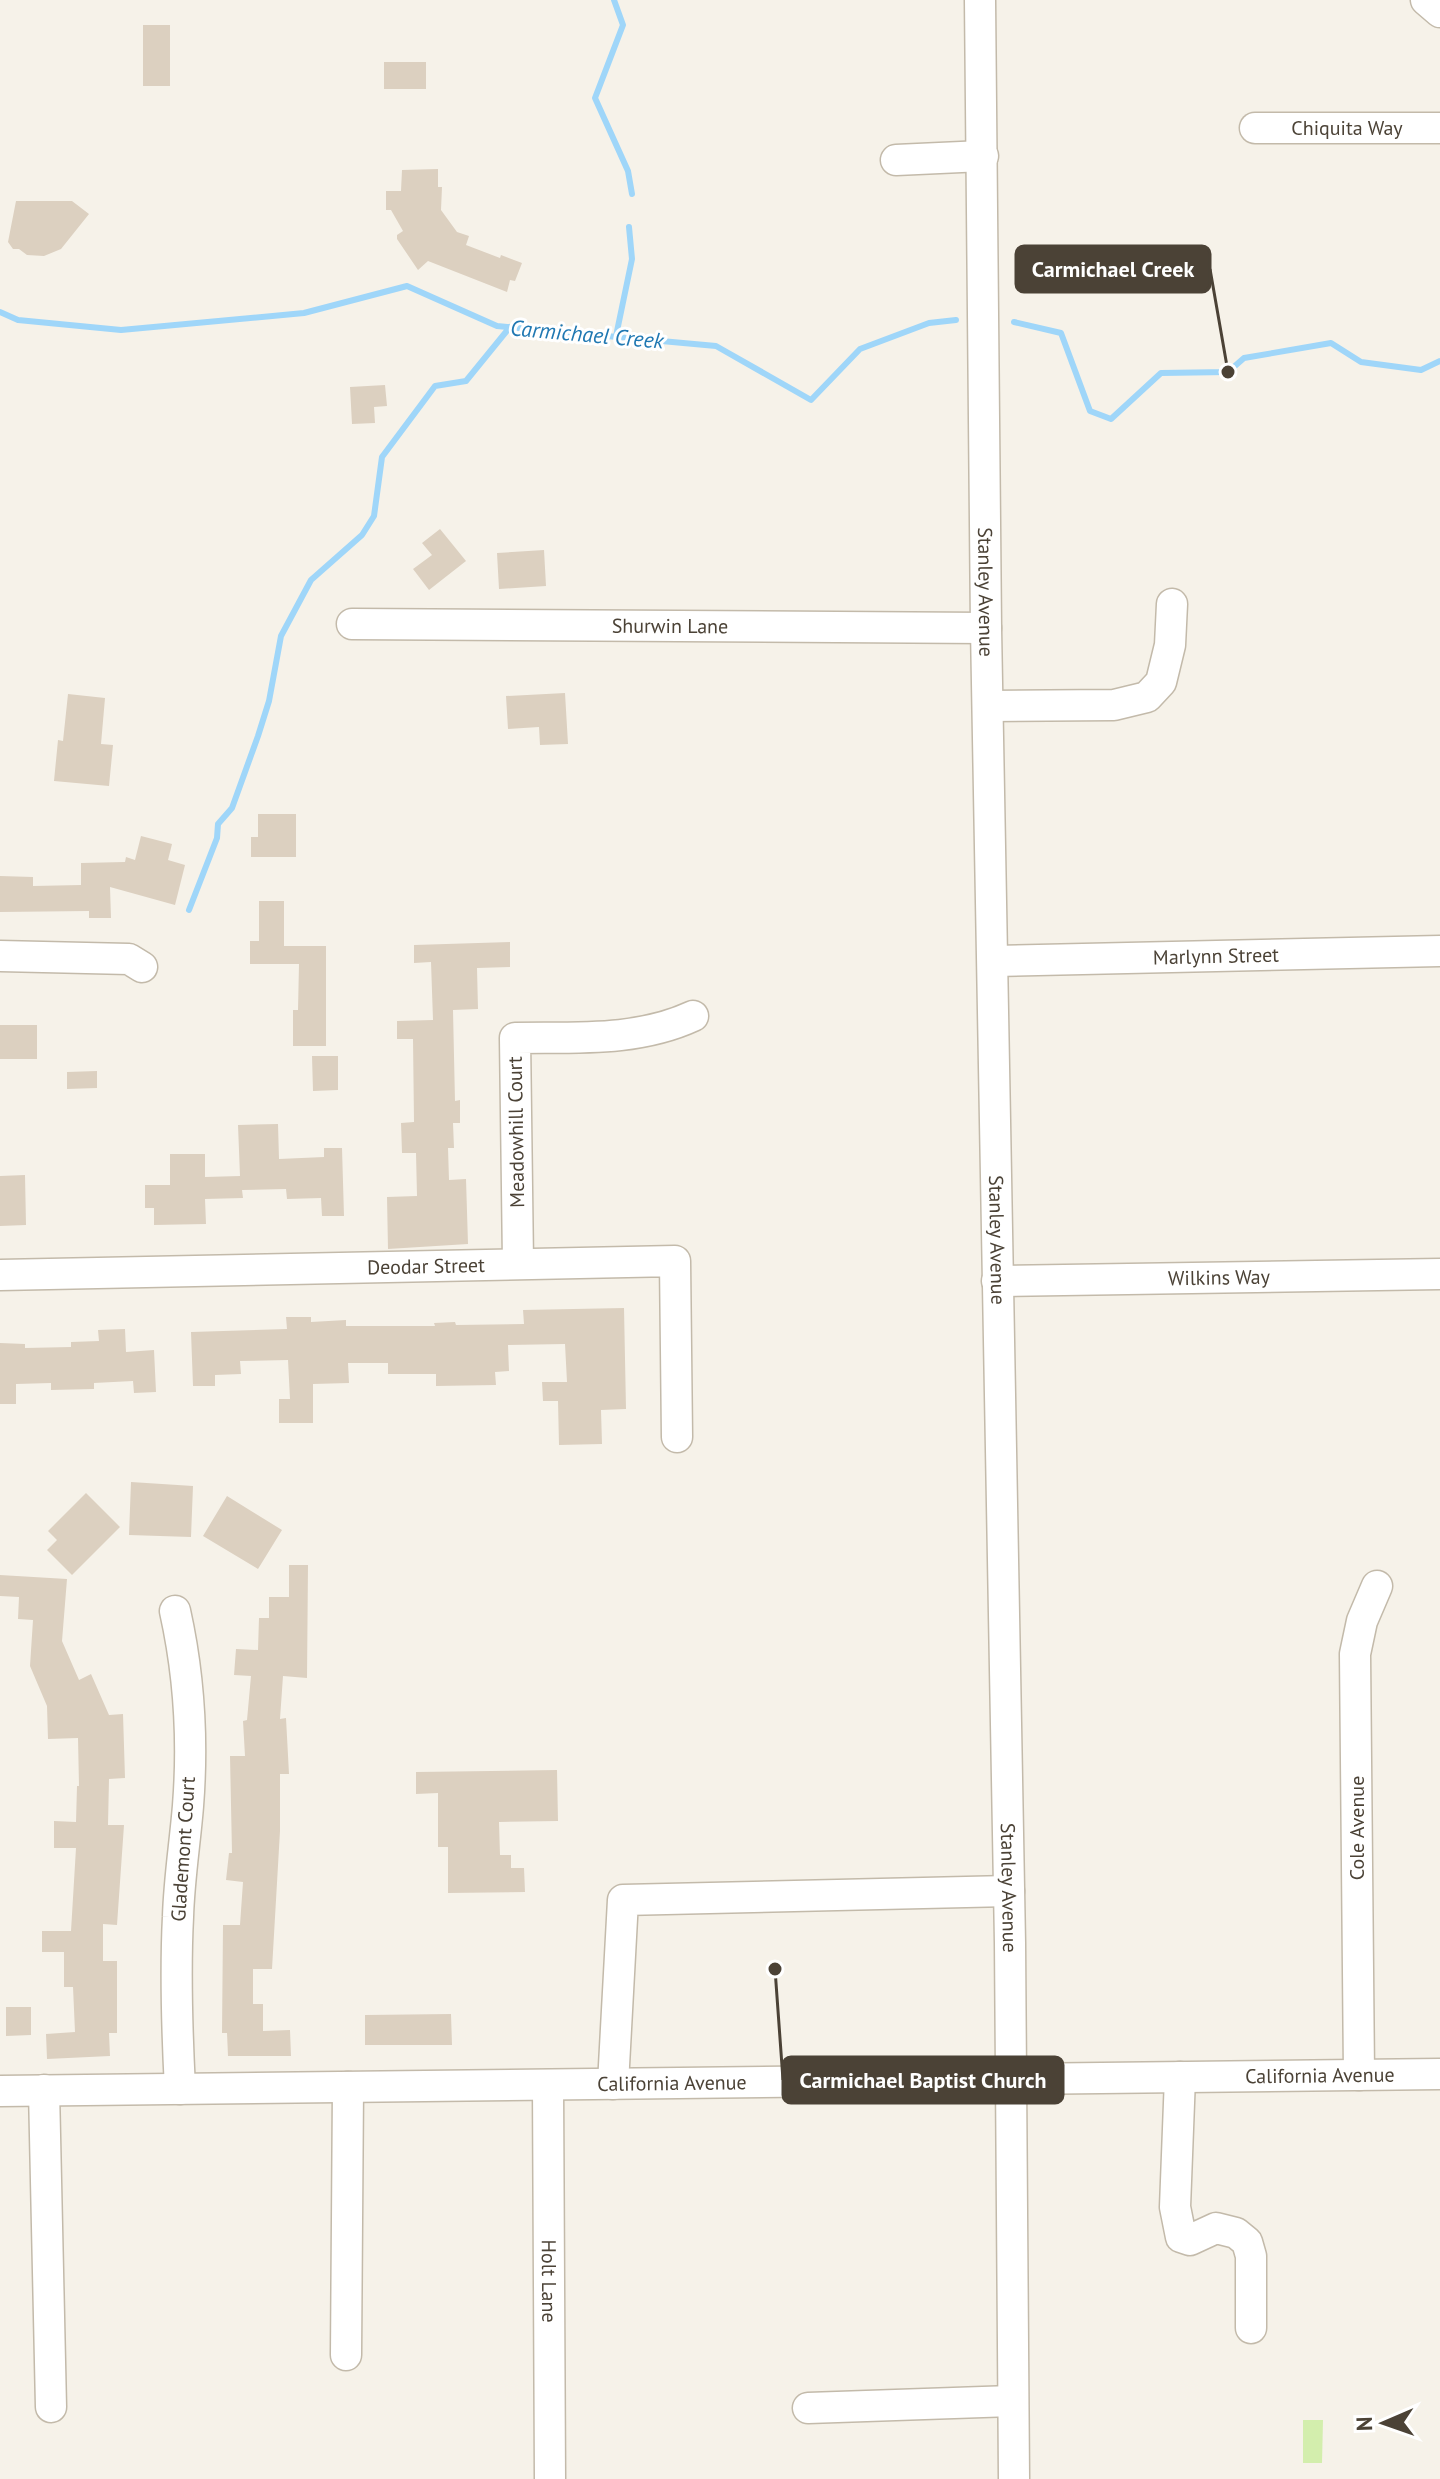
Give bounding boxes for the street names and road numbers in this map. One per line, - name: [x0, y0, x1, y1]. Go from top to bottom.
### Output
- street label: Chiquita Way: [1291, 115, 1403, 141]
- street label: Stanley Avenue: [972, 527, 1000, 657]
- street label: Shurwin Lane: [612, 613, 728, 639]
- street label: Marlynn Street: [1153, 942, 1279, 970]
- street label: Meadowhill Court: [502, 1056, 530, 1208]
- street label: Stanley Avenue: [983, 1175, 1011, 1305]
- street label: Deodar Street: [367, 1252, 485, 1280]
- street label: Wilkins Way: [1168, 1264, 1271, 1291]
- street label: Glademont Court: [165, 1775, 201, 1922]
- street label: Cole Avenue: [1344, 1776, 1370, 1880]
- street label: Stanley Avenue: [995, 1823, 1023, 1953]
- street label: California Avenue: [1245, 2062, 1395, 2089]
- street label: California Avenue: [597, 2069, 747, 2097]
- street label: Holt Lane: [536, 2239, 562, 2323]

